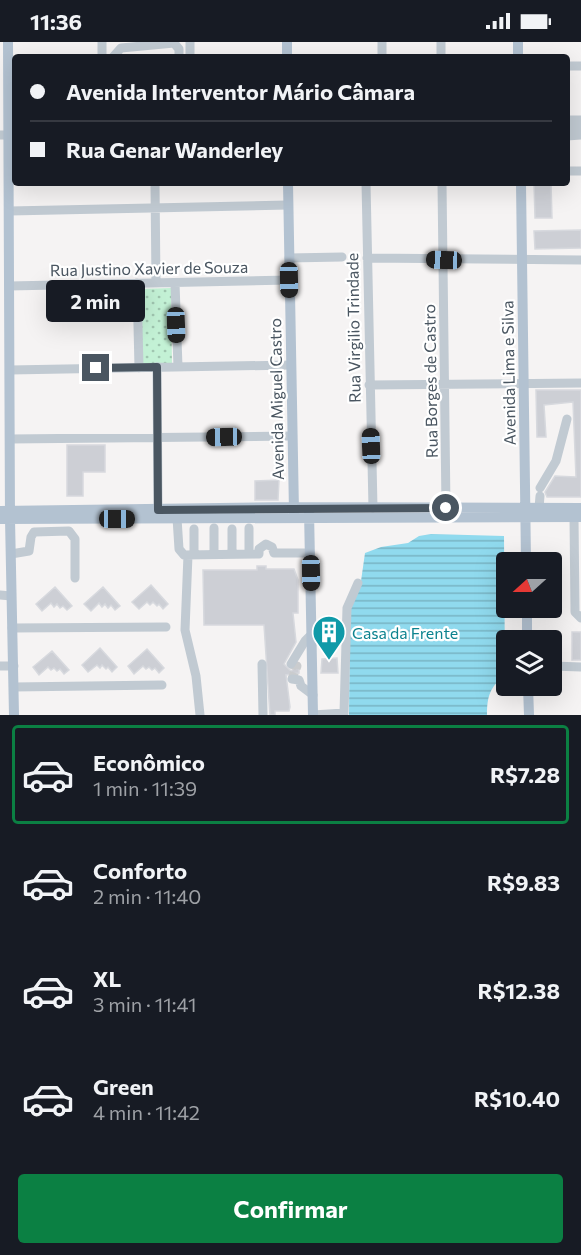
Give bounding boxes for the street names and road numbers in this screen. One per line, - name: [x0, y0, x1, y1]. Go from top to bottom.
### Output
- street label: Rua Virgilio Trindade: [342, 253, 364, 403]
- street label: Rua Justino Xavier de Souza: [50, 257, 248, 279]
- street label: Avenida Lima e Silva: [497, 300, 519, 446]
- street label: Rua Borges de Castro: [419, 304, 441, 458]
- street label: Avenida Miguel Castro: [265, 318, 287, 480]

